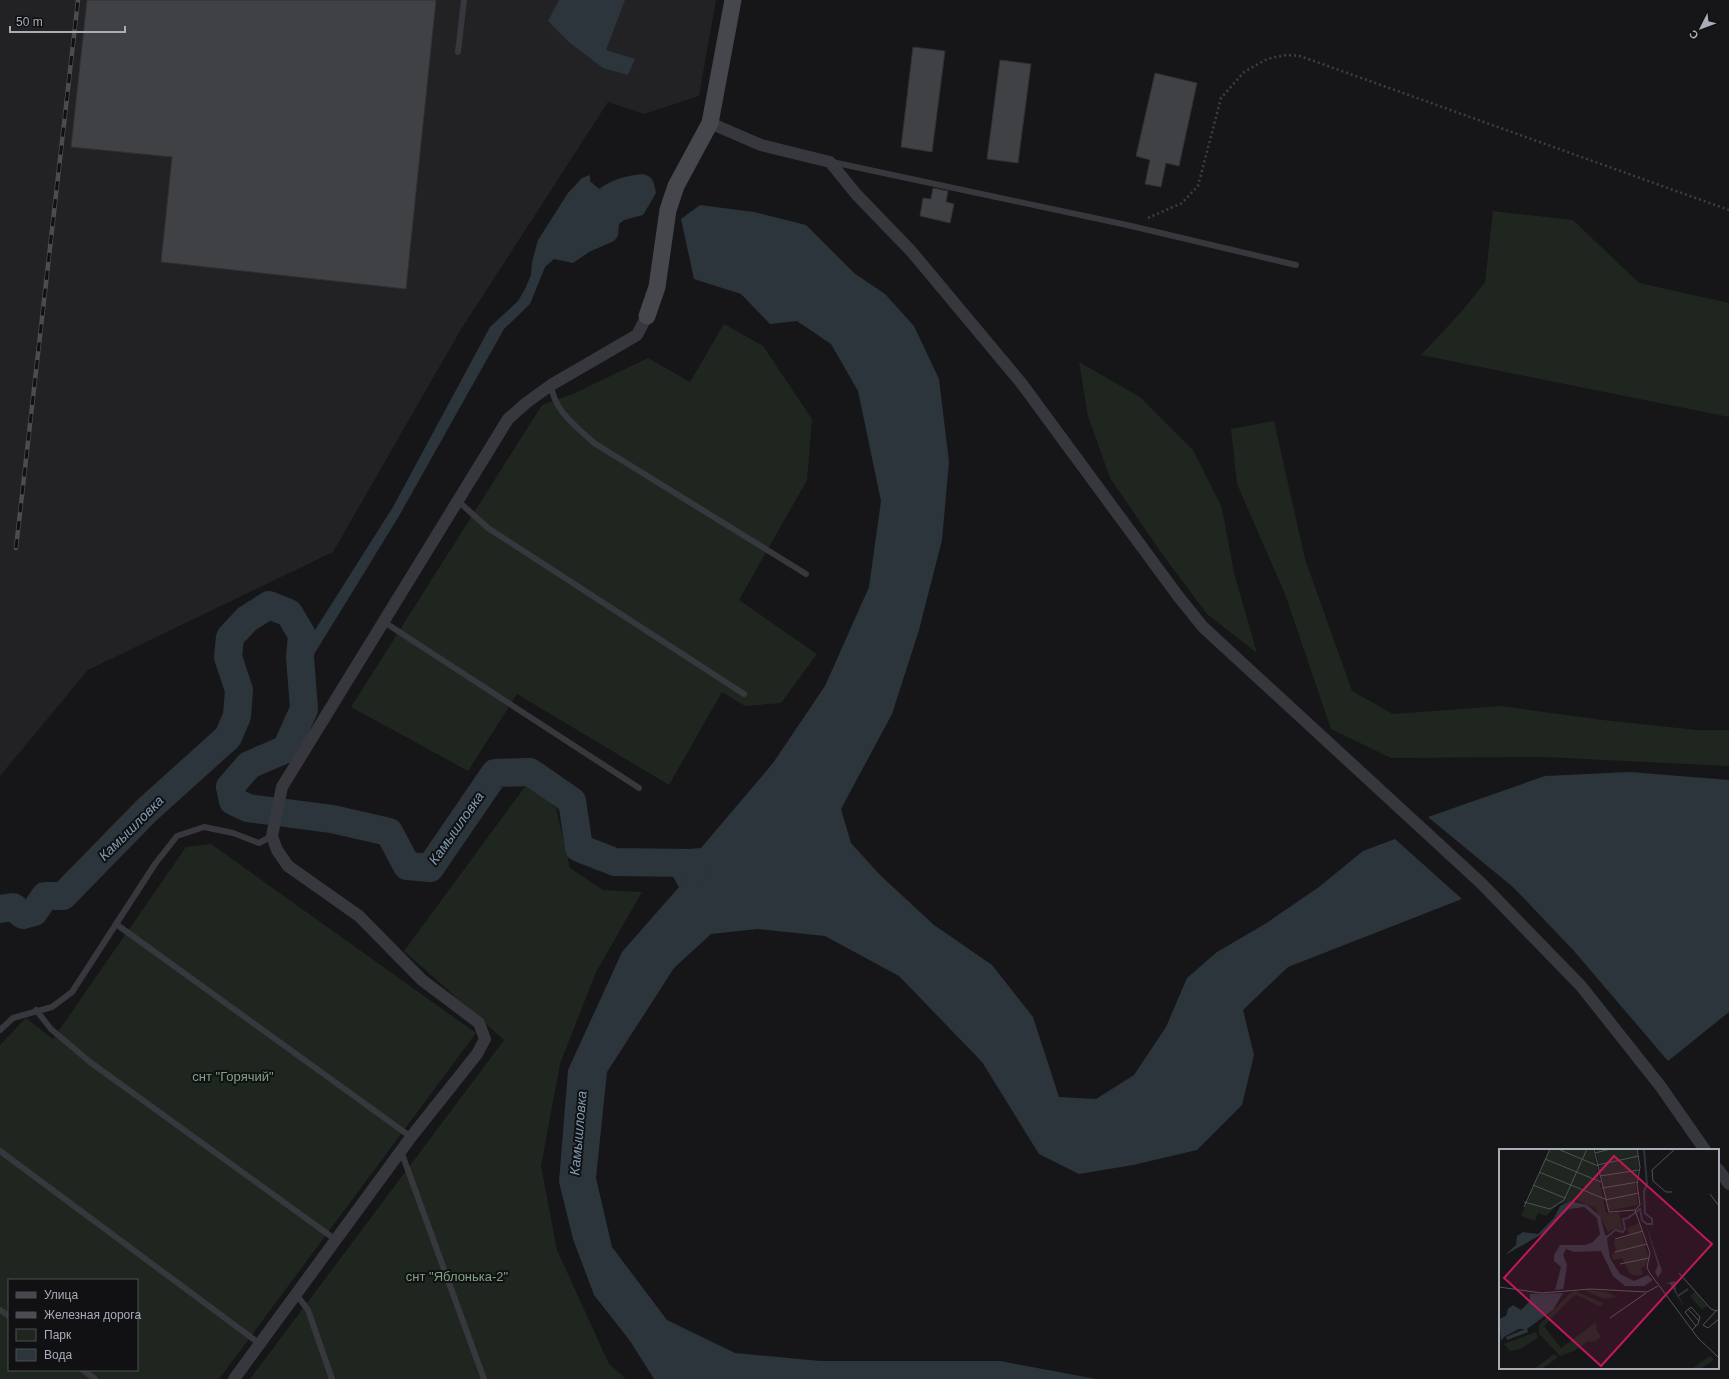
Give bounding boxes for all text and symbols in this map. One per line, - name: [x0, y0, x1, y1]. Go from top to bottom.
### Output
- scale bar: [10, 8, 125, 34]
- north arrow: [1681, 8, 1721, 48]
- text: 50 m: [16, 15, 43, 29]
- text: С: [1686, 28, 1701, 42]
- water label: Камышловка: [425, 788, 487, 867]
- water label: Камышловка: [95, 792, 167, 864]
- park label: снт "Горячий": [192, 1069, 274, 1084]
- water label: Камышловка: [566, 1090, 590, 1176]
- inset map: [1499, 1149, 1719, 1369]
- park label: снт "Яблонька-2": [406, 1269, 509, 1284]
- legend: [8, 1279, 138, 1371]
- text: Улица: [44, 1288, 78, 1302]
- text: Железная дорога: [44, 1308, 141, 1322]
- text: Парк: [44, 1328, 72, 1342]
- text: Вода: [44, 1348, 72, 1362]

